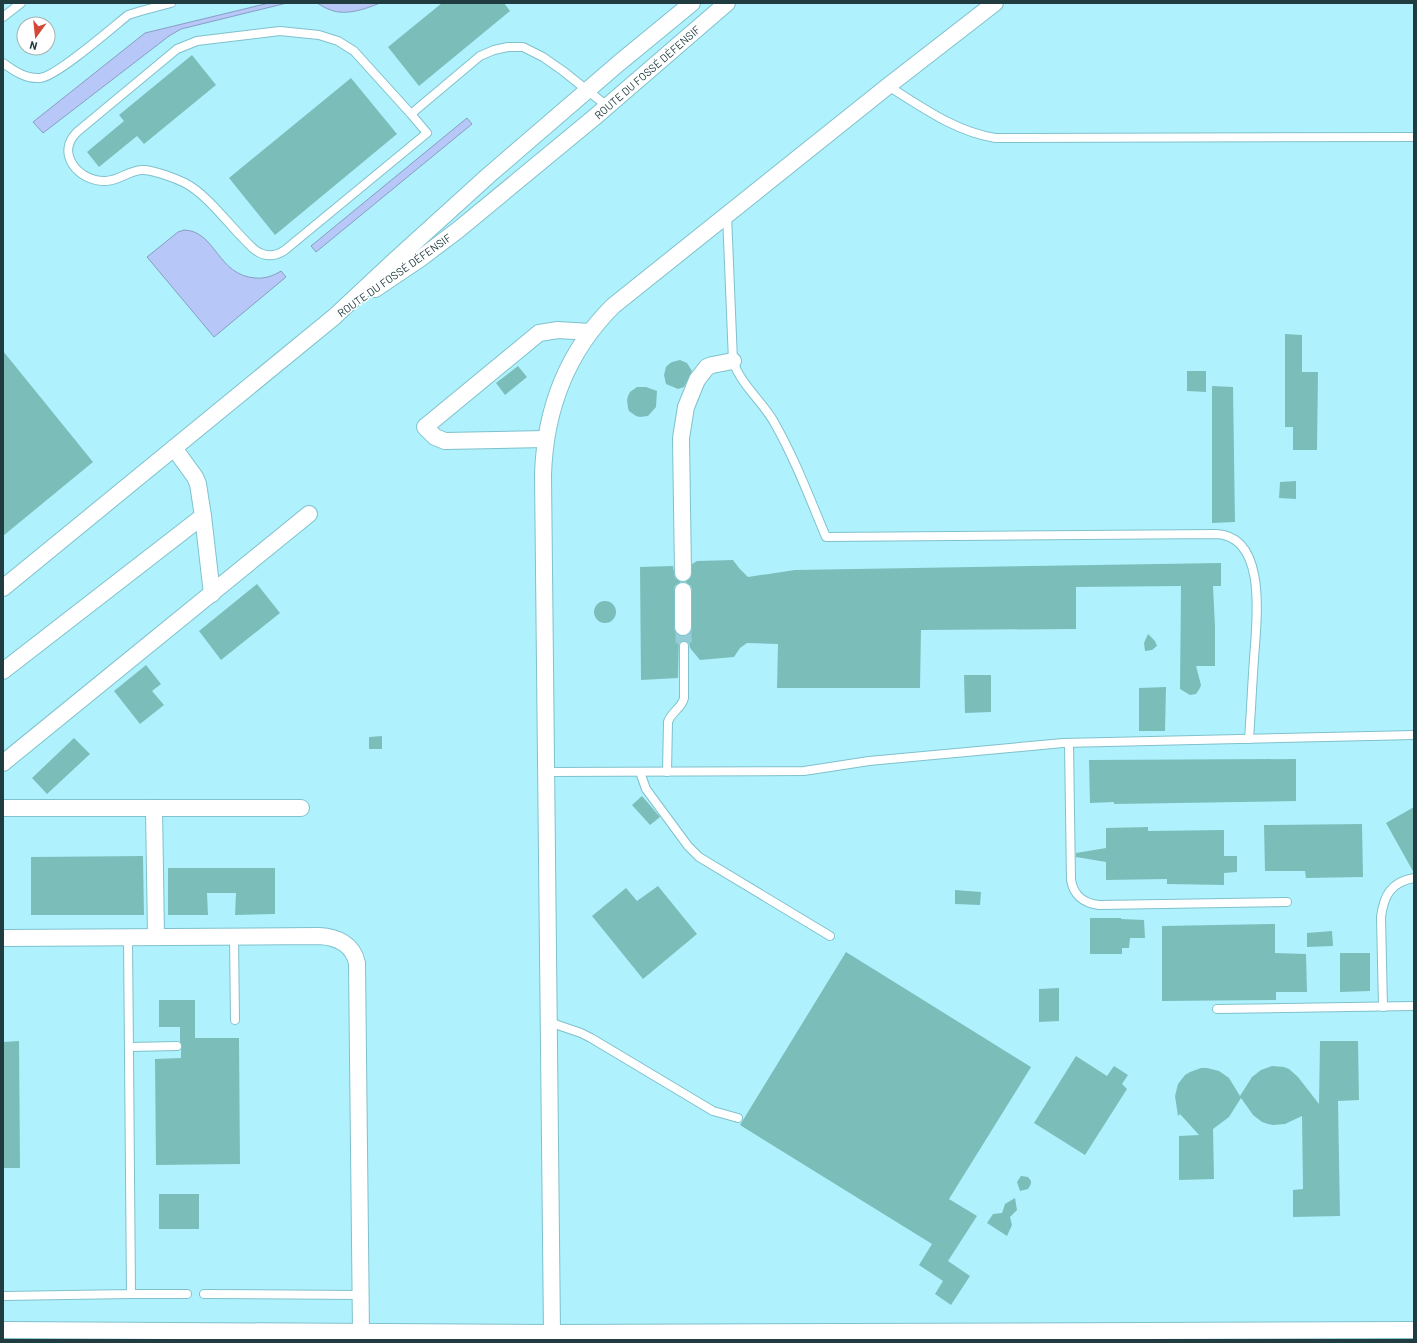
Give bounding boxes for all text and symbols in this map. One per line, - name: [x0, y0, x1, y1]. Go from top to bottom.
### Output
- north arrow: [16, 16, 56, 56]
- street label: ROUTE DU FOSSÉ DÉFENSIF: [591, 22, 703, 122]
- text: N: [28, 39, 39, 53]
- street label: ROUTE DU FOSSÉ DÉFENSIF: [335, 231, 453, 319]

